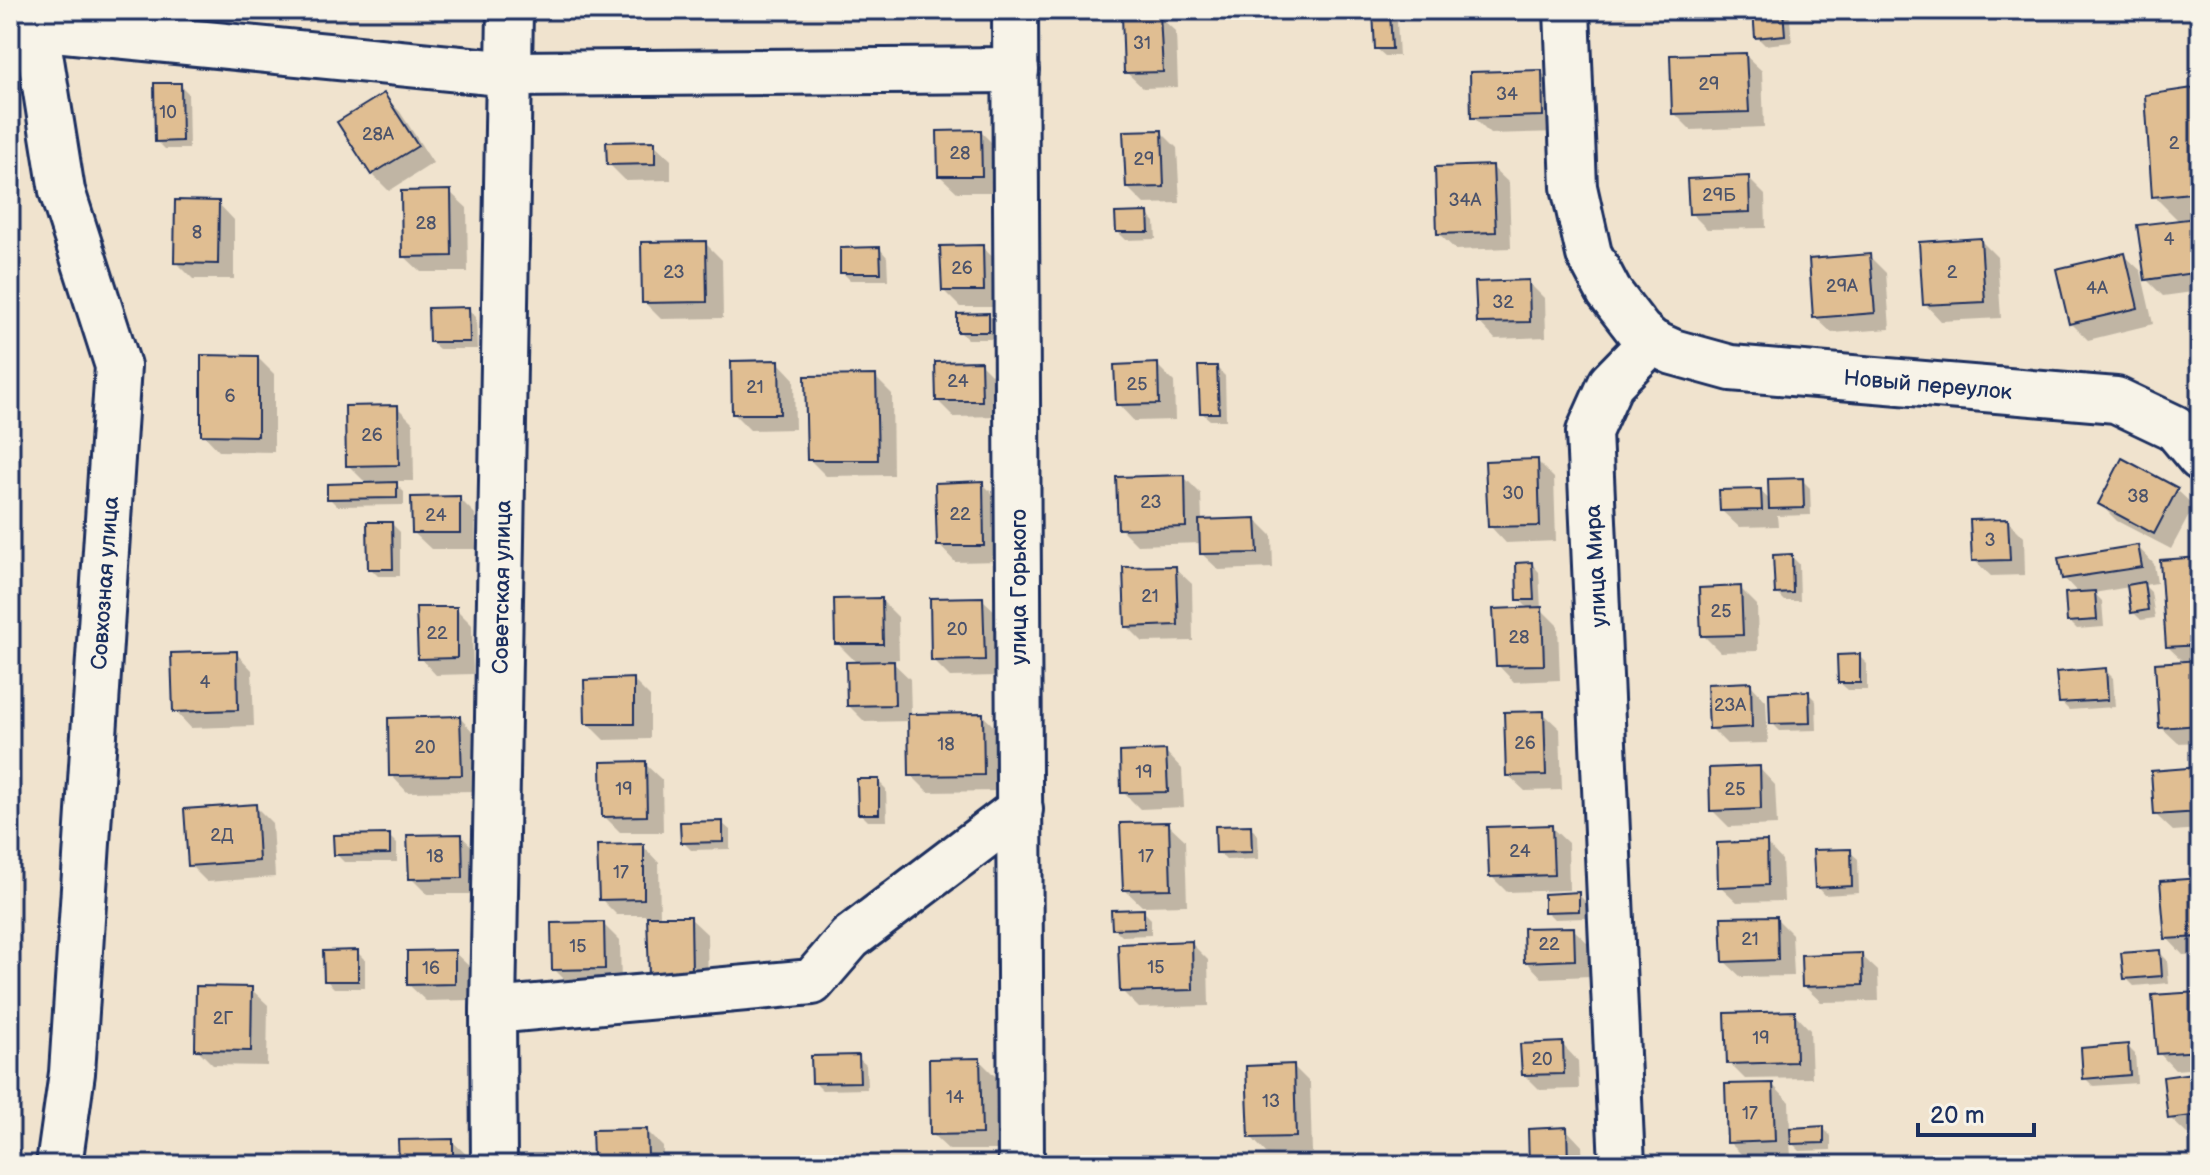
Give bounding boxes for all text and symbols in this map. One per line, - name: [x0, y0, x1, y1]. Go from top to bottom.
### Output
- house number: 31: [1133, 33, 1151, 54]
- house number: 29: [1698, 74, 1720, 95]
- house number: 34: [1496, 84, 1518, 105]
- house number: 10: [159, 102, 177, 123]
- house number: 28А: [362, 124, 394, 145]
- house number: 2: [2169, 133, 2180, 154]
- house number: 28: [949, 143, 971, 164]
- house number: 29: [1133, 149, 1155, 170]
- house number: 29Б: [1702, 185, 1736, 206]
- house number: 34А: [1449, 190, 1482, 211]
- house number: 28: [415, 213, 437, 234]
- house number: 8: [192, 222, 202, 243]
- house number: 4: [2164, 229, 2175, 250]
- house number: 26: [951, 258, 973, 279]
- house number: 23: [663, 262, 685, 283]
- house number: 2: [1947, 262, 1958, 283]
- house number: 29А: [1826, 276, 1858, 297]
- house number: 4А: [2086, 278, 2108, 299]
- house number: 32: [1492, 292, 1514, 313]
- street label: Новый переулок: [1842, 365, 2014, 406]
- house number: 24: [947, 371, 969, 392]
- house number: 25: [1127, 374, 1147, 395]
- house number: 21: [746, 377, 764, 398]
- house number: 6: [225, 386, 236, 407]
- house number: 26: [361, 425, 383, 446]
- house number: 30: [1502, 483, 1524, 504]
- house number: 38: [2127, 486, 2149, 507]
- house number: 23: [1140, 492, 1162, 513]
- street label: Совхозная улица: [86, 495, 125, 671]
- street label: Советская улица: [487, 500, 518, 674]
- house number: 22: [949, 504, 971, 525]
- street label: улица Мира: [1580, 504, 1613, 628]
- house number: 24: [425, 505, 447, 526]
- street label: улица Горького: [1006, 509, 1033, 665]
- house number: 3: [1984, 530, 1996, 551]
- house number: 21: [1141, 586, 1159, 607]
- house number: 25: [1711, 601, 1731, 622]
- house number: 20: [946, 619, 968, 640]
- house number: 22: [426, 623, 448, 644]
- house number: 28: [1508, 627, 1530, 648]
- house number: 4: [200, 672, 211, 693]
- house number: 23А: [1714, 695, 1746, 716]
- house number: 26: [1514, 733, 1536, 754]
- house number: 18: [937, 734, 955, 755]
- house number: 20: [414, 737, 436, 758]
- house number: 19: [1135, 762, 1153, 783]
- house number: 19: [615, 779, 633, 800]
- house number: 25: [1725, 779, 1745, 800]
- house number: 2Д: [210, 825, 234, 846]
- house number: 24: [1509, 841, 1531, 862]
- house number: 18: [426, 846, 444, 867]
- house number: 17: [1138, 846, 1154, 867]
- house number: 17: [613, 862, 629, 883]
- house number: 21: [1741, 929, 1759, 950]
- house number: 22: [1538, 934, 1560, 955]
- house number: 15: [569, 936, 587, 957]
- house number: 15: [1147, 957, 1165, 978]
- house number: 16: [422, 958, 440, 979]
- house number: 2Г: [213, 1008, 233, 1029]
- house number: 19: [1752, 1028, 1770, 1049]
- house number: 20: [1531, 1049, 1553, 1070]
- house number: 14: [946, 1087, 964, 1108]
- scale bar: [1918, 1087, 2034, 1137]
- house number: 13: [1262, 1091, 1280, 1112]
- text: 20 m: [1930, 1101, 1985, 1130]
- house number: 17: [1742, 1103, 1758, 1124]

